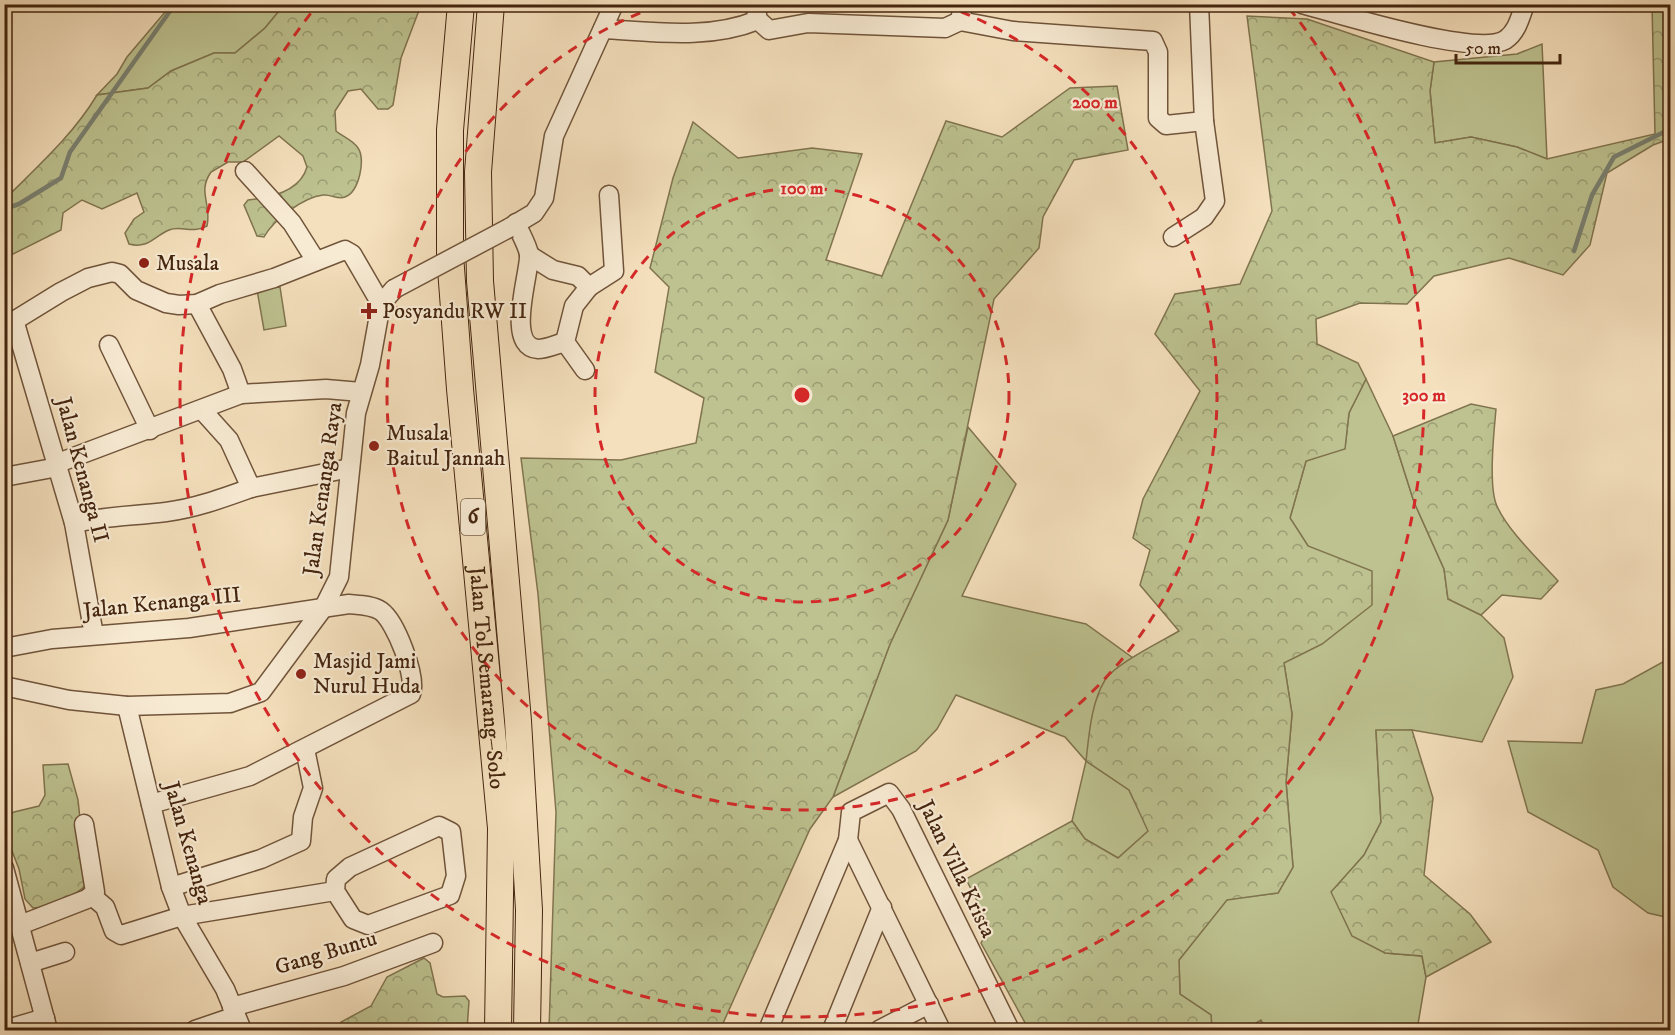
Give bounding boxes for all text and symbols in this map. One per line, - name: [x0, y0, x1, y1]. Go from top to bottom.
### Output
- scale bar: [1456, 27, 1560, 65]
- text: 50 m: [1465, 38, 1501, 60]
- text: 200 m: [1072, 92, 1118, 114]
- text: 100 m: [780, 178, 824, 200]
- place label: Musala: [156, 250, 220, 277]
- marker: Musala: [137, 256, 151, 270]
- place label: Posyandu RW II: [382, 298, 527, 325]
- marker: Posyandu RW II: [360, 302, 378, 320]
- centre of rings: [792, 385, 812, 405]
- text: 300 m: [1402, 385, 1446, 407]
- street label: Jalan Kenanga II: [49, 392, 114, 546]
- street label: Jalan Kenanga Raya: [297, 400, 349, 579]
- place label: Musala Baitul Jannah: [386, 420, 506, 472]
- marker: Musala Baitul Jannah: [367, 439, 381, 453]
- road number: 6: [461, 499, 485, 535]
- street label: Jalan Tol Semarang–Solo: [463, 563, 511, 790]
- street label: Jalan Kenanga III: [80, 581, 242, 625]
- place label: Masjid Jami Nurul Huda: [313, 648, 421, 700]
- marker: Masjid Jami Nurul Huda: [294, 667, 308, 681]
- street label: Jalan Kenanga: [157, 777, 219, 908]
- street label: Jalan Villa Krista: [911, 794, 1002, 943]
- street label: Gang Buntu: [272, 925, 380, 981]

